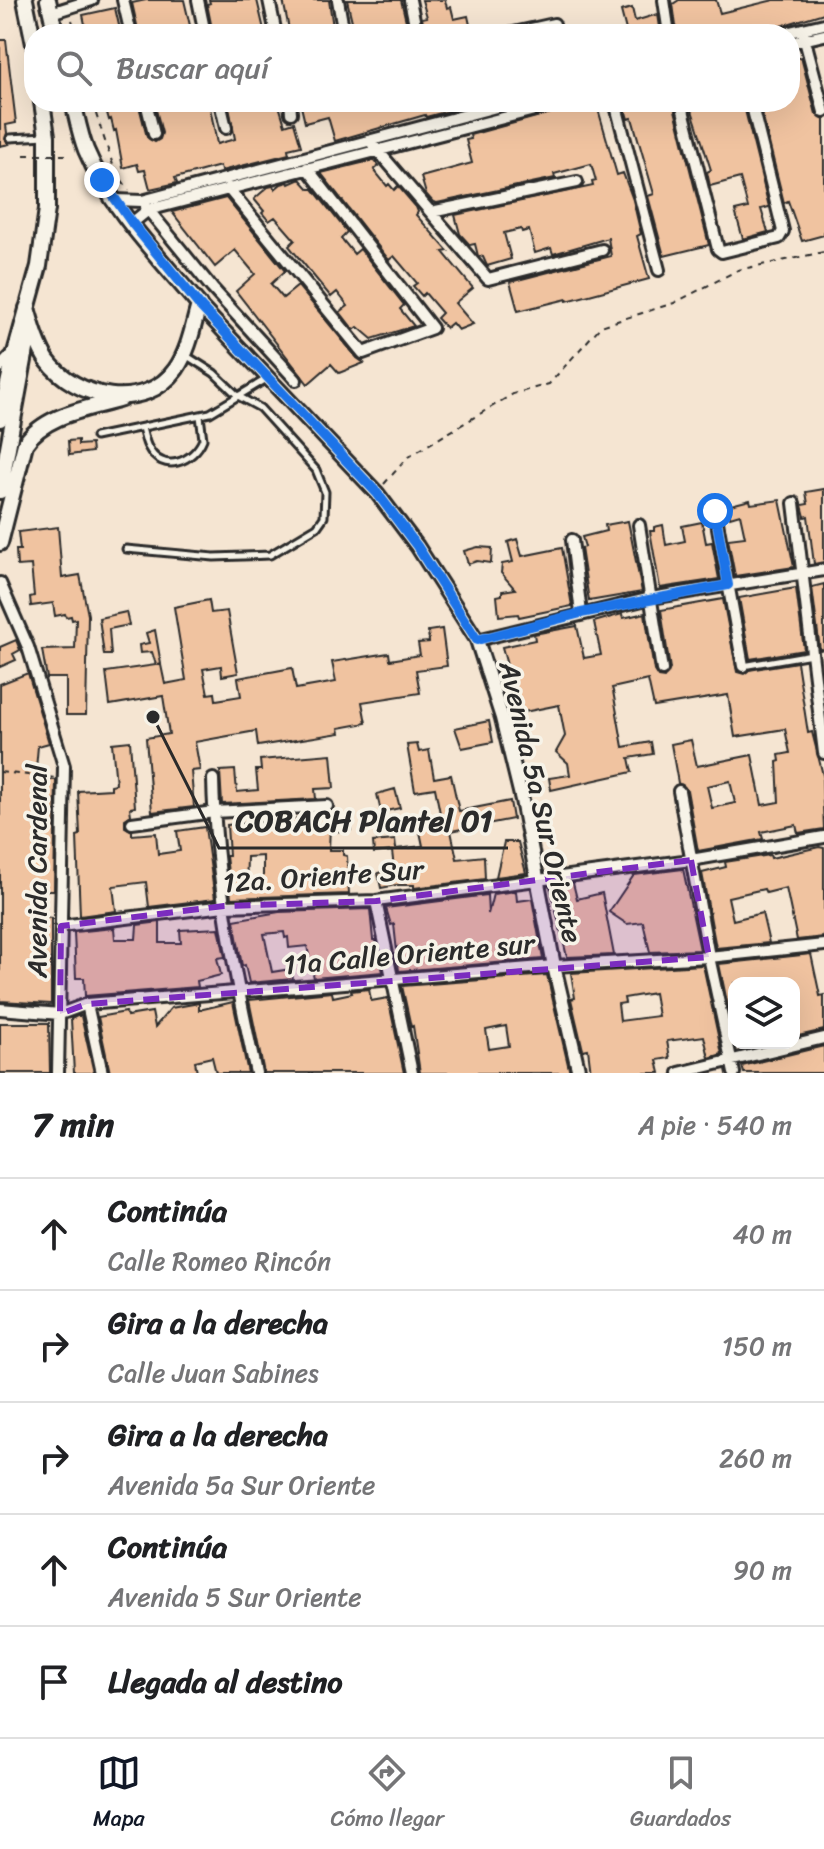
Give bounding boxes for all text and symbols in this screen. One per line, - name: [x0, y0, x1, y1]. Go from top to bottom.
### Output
- search box: [24, 24, 800, 112]
- text: Buscar aquí: [116, 41, 269, 95]
- icon: search: [52, 46, 96, 90]
- route end: [84, 162, 120, 198]
- route start: [697, 493, 733, 529]
- street label: Avenida 5a Sur Oriente: [485, 655, 597, 948]
- street label: Avenida Cardenal: [12, 763, 61, 979]
- callout: COBACH Plantel 01: [219, 794, 508, 848]
- text: COBACH Plantel 01: [235, 794, 493, 848]
- street label: 12a. Oriente Sur: [221, 844, 426, 907]
- street label: 11a Calle Oriente sur: [282, 919, 538, 989]
- map controls: [728, 977, 800, 1049]
- button: layers: [728, 977, 800, 1049]
- text: 7 min: [32, 1095, 114, 1155]
- text: A pie · 540 m: [638, 1102, 792, 1148]
- text: Continúa: [108, 1184, 227, 1238]
- text: 40 m: [733, 1211, 792, 1257]
- icon: ahead: [32, 1212, 76, 1256]
- text: Calle Romeo Rincón: [108, 1238, 331, 1284]
- text: Gira a la derecha: [108, 1296, 328, 1350]
- text: 150 m: [722, 1323, 792, 1369]
- icon: right: [32, 1324, 76, 1368]
- text: Calle Juan Sabines: [108, 1350, 319, 1396]
- text: Gira a la derecha: [108, 1408, 328, 1462]
- text: 260 m: [719, 1435, 792, 1481]
- icon: right: [32, 1436, 76, 1480]
- text: Avenida 5a Sur Oriente: [108, 1462, 376, 1508]
- text: Continúa: [108, 1520, 227, 1574]
- text: 90 m: [733, 1547, 792, 1593]
- icon: ahead: [32, 1548, 76, 1592]
- text: Avenida 5 Sur Oriente: [108, 1574, 362, 1620]
- text: Llegada al destino: [108, 1655, 342, 1709]
- icon: arrive: [32, 1660, 76, 1704]
- tab: Mapa: [93, 1751, 145, 1838]
- tab: Cómo llegar: [330, 1751, 444, 1838]
- tab: Guardados: [630, 1751, 731, 1838]

